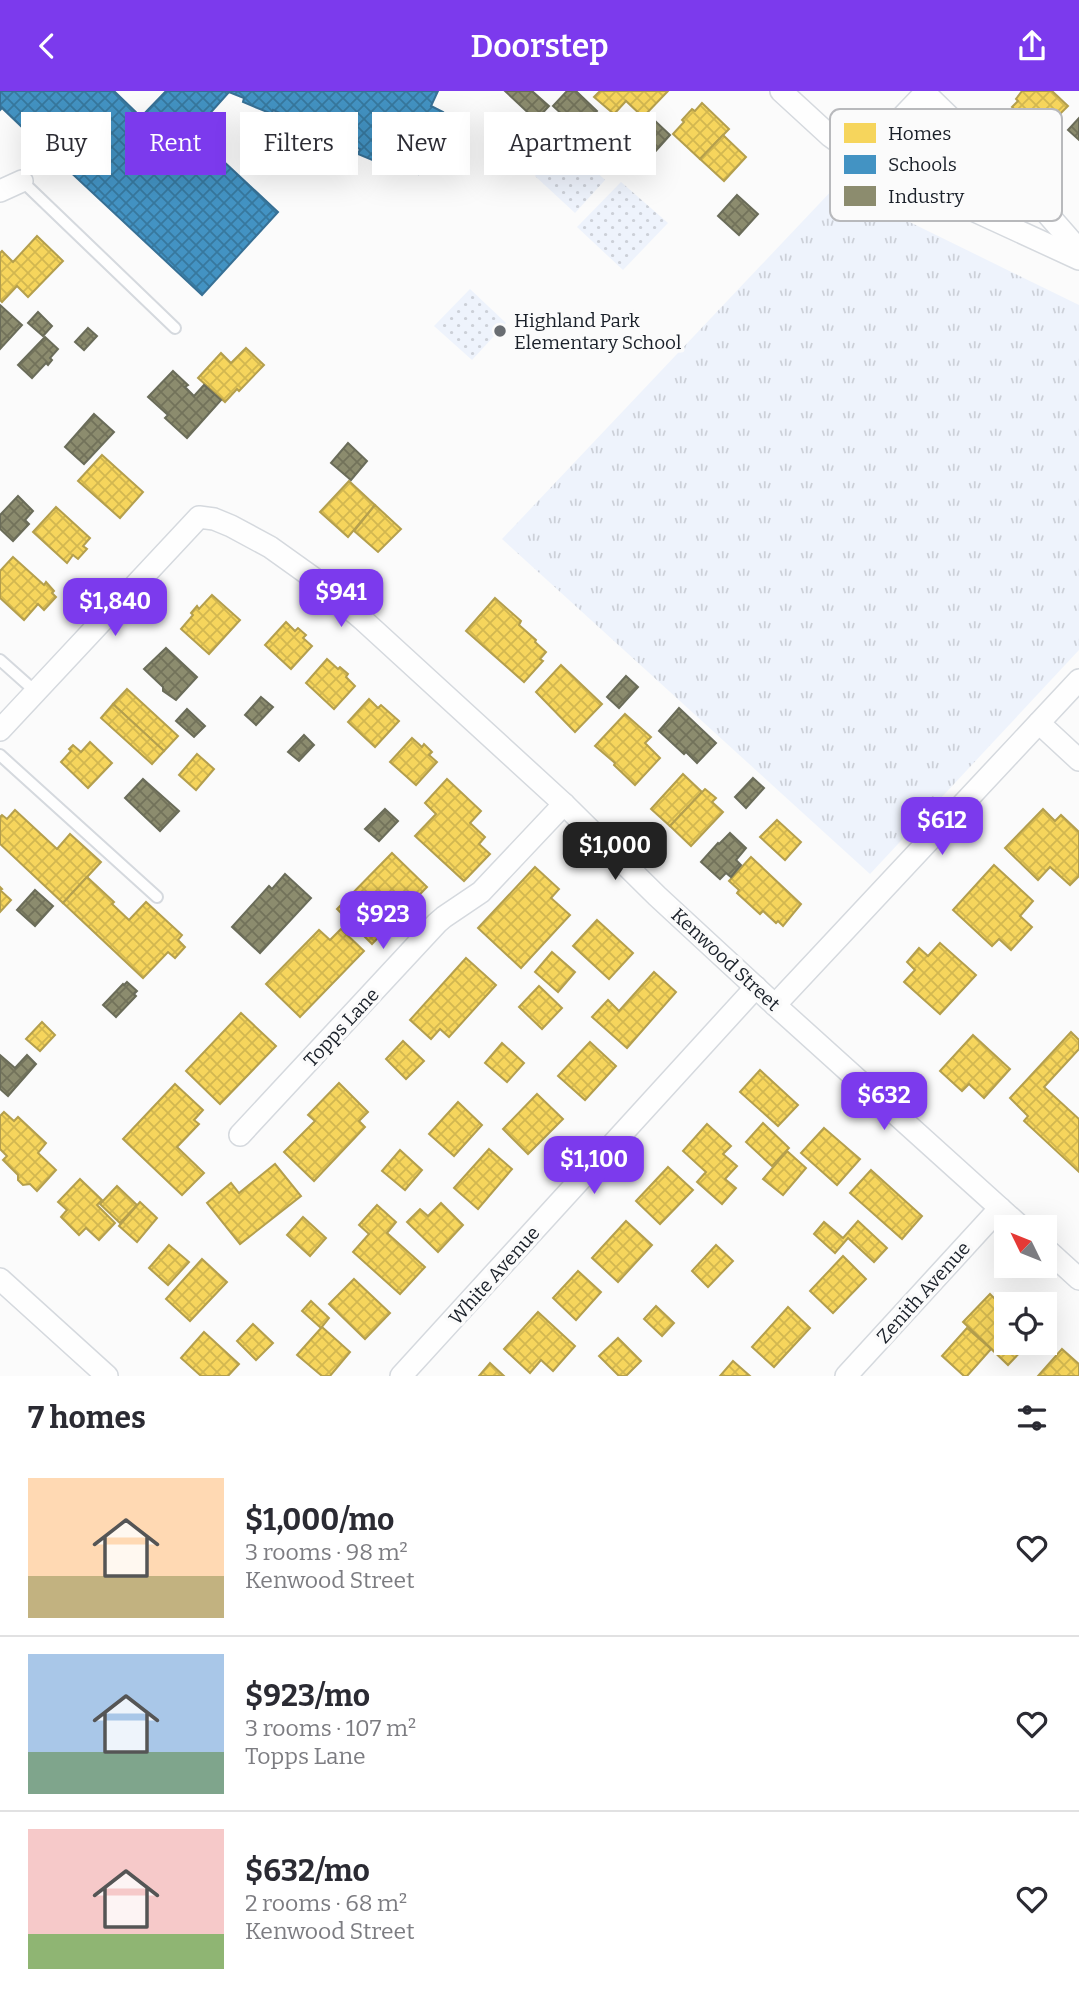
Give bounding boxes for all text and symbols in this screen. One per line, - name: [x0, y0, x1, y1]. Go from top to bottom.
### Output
- icon: back: [28, 27, 66, 65]
- text: Doorstep: [470, 27, 609, 65]
- icon: share: [1013, 27, 1051, 65]
- legend: [830, 109, 1062, 221]
- chip: Buy: [21, 112, 111, 175]
- chip: Rent: [125, 112, 226, 175]
- chip: Filters: [240, 112, 358, 175]
- chip: New: [372, 112, 470, 175]
- chip: Apartment: [484, 112, 656, 175]
- text: Homes: [888, 122, 951, 145]
- text: Schools: [888, 153, 957, 176]
- text: Industry: [888, 185, 965, 208]
- place label: Highland Park Elementary School: [514, 309, 681, 354]
- marker: Highland Park Elementary School: [492, 323, 508, 339]
- pin: $941: [300, 569, 382, 629]
- text: $941: [315, 578, 367, 606]
- pin: $1,840: [58, 579, 172, 638]
- text: $1,840: [79, 587, 151, 615]
- pin: $612: [901, 797, 983, 857]
- text: $612: [917, 806, 967, 834]
- pin: $1,000: [558, 823, 672, 882]
- text: $1,000: [579, 831, 651, 859]
- pin: $923: [342, 891, 424, 951]
- text: $923: [356, 900, 410, 928]
- street label: Kenwood Street: [667, 903, 785, 1016]
- street label: Topps Lane: [299, 983, 384, 1072]
- pin: $632: [843, 1073, 925, 1132]
- text: $632: [857, 1081, 911, 1109]
- pin: $1,100: [537, 1137, 651, 1196]
- text: $1,100: [560, 1145, 628, 1173]
- north arrow: [994, 1215, 1057, 1277]
- map controls: [994, 1215, 1057, 1355]
- street label: White Avenue: [444, 1221, 545, 1329]
- street label: Zenith Avenue: [872, 1237, 975, 1348]
- button: locate: [994, 1292, 1057, 1355]
- icon: filters: [1013, 1399, 1051, 1437]
- text: 7 homes: [28, 1400, 146, 1436]
- text: $1,000/mo: [245, 1502, 394, 1538]
- icon: home: [84, 1506, 168, 1590]
- icon: heart: [1013, 1529, 1051, 1567]
- text: 3 rooms · 98 m²: [245, 1538, 408, 1566]
- text: Kenwood Street: [245, 1566, 414, 1594]
- text: $923/mo: [245, 1678, 370, 1714]
- icon: home: [84, 1682, 168, 1766]
- icon: heart: [1013, 1705, 1051, 1743]
- text: 3 rooms · 107 m²: [245, 1714, 416, 1742]
- text: Topps Lane: [245, 1742, 366, 1770]
- text: $632/mo: [245, 1853, 370, 1889]
- icon: home: [84, 1857, 168, 1941]
- icon: heart: [1013, 1880, 1051, 1918]
- text: 2 rooms · 68 m²: [245, 1889, 407, 1917]
- text: Kenwood Street: [245, 1917, 414, 1945]

